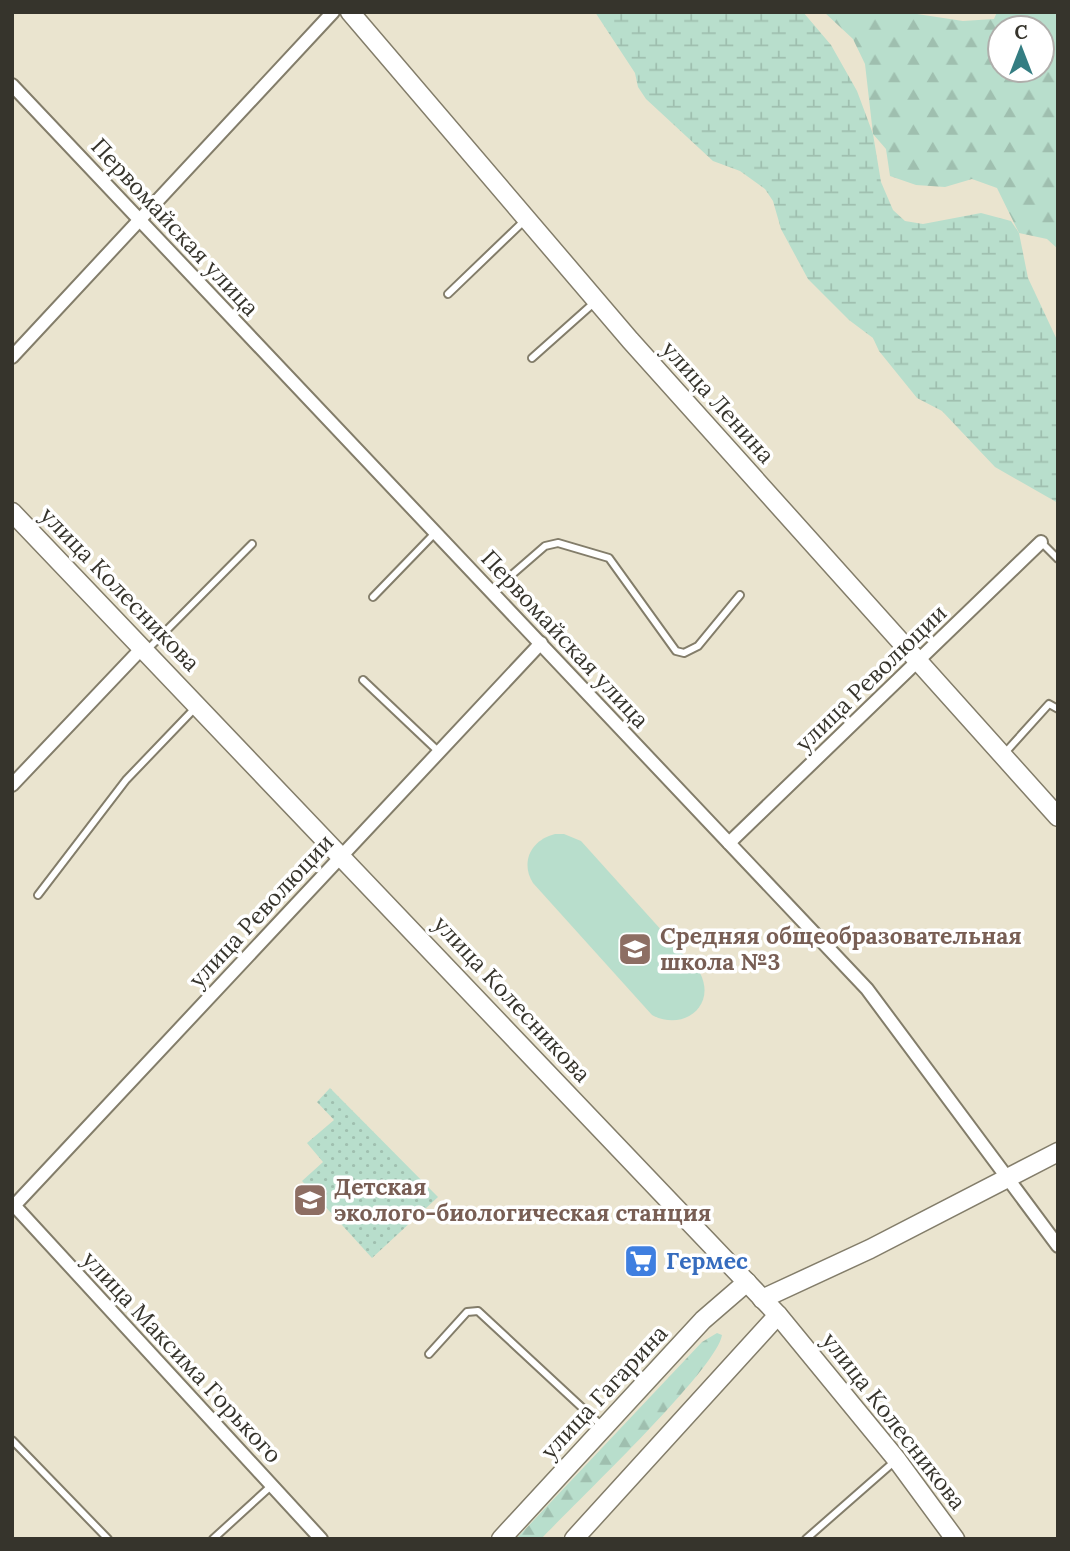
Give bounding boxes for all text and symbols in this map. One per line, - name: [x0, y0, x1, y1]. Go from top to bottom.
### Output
- north arrow: [986, 14, 1056, 84]
- text: С: [1014, 20, 1028, 44]
- street label: Первомайская улица: [85, 132, 266, 322]
- street label: улица Ленина: [656, 334, 781, 469]
- street label: улица Колесникова: [34, 500, 206, 677]
- street label: Первомайская улица: [475, 544, 656, 734]
- street label: улица Революции: [789, 598, 952, 757]
- street label: улица Революции: [182, 828, 339, 993]
- street label: улица Колесникова: [428, 909, 597, 1088]
- place label: Средняя общеобразовательная школа №3: [660, 921, 1022, 976]
- school or university icon: Средняя общеобразовательная школа №3: [616, 930, 654, 968]
- place label: Детская эколого-биологическая станция: [334, 1172, 711, 1227]
- school or university icon: Детская эколого-биологическая станция: [291, 1181, 329, 1219]
- supermarket icon: Гермес: [622, 1242, 660, 1280]
- street label: улица Максима Горького: [76, 1245, 288, 1469]
- place label: Гермес: [666, 1246, 748, 1275]
- street label: улица Гагарина: [534, 1318, 673, 1465]
- street label: улица Колесникова: [816, 1326, 973, 1515]

